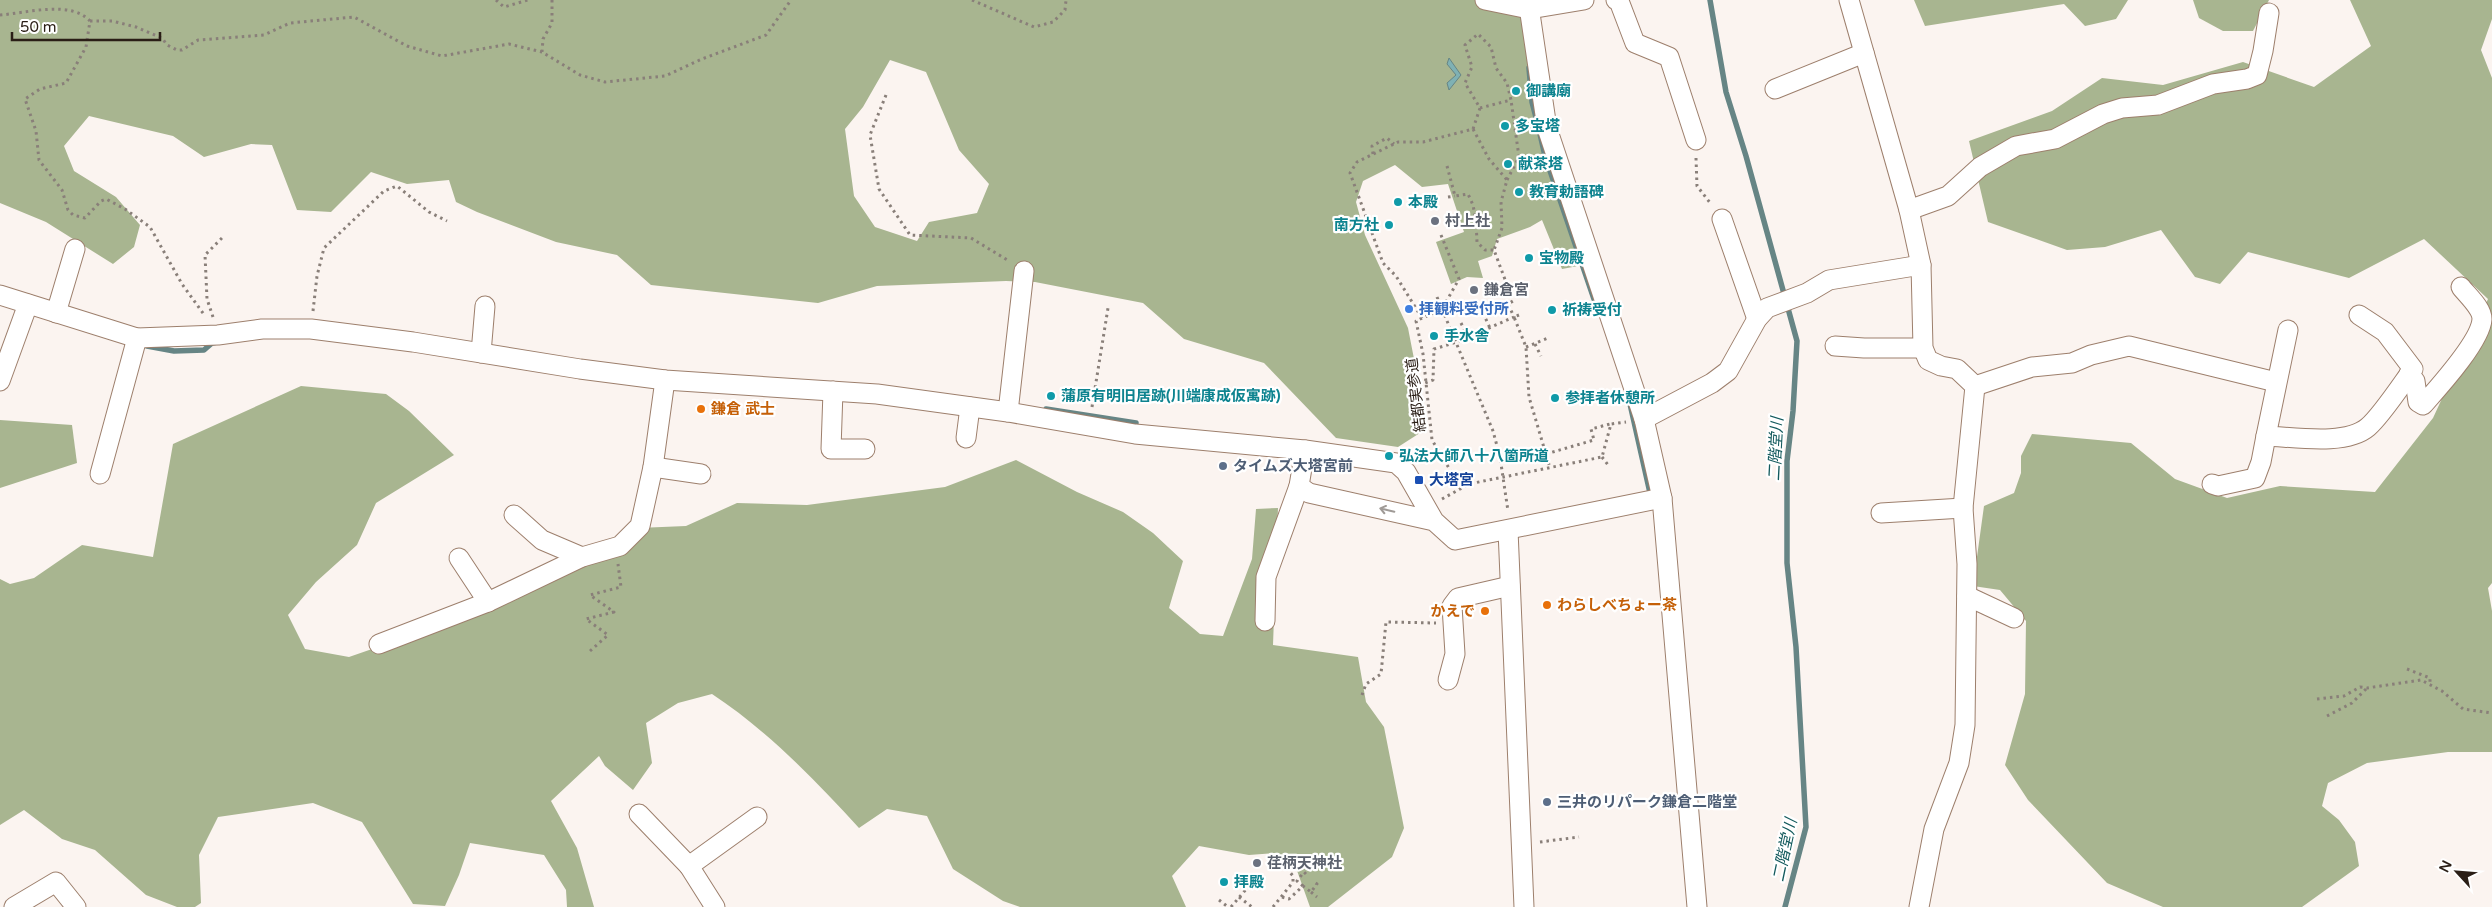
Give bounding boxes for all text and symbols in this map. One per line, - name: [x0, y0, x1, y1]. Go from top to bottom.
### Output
- scale bar: [12, 10, 160, 42]
- text: 50 m: [20, 18, 57, 36]
- place label: 御講廟: [1526, 82, 1571, 100]
- marker: 御講廟: [1510, 85, 1522, 97]
- place label: 多宝塔: [1515, 117, 1560, 135]
- marker: 多宝塔: [1499, 120, 1511, 132]
- place label: 献茶塔: [1518, 155, 1563, 173]
- marker: 献茶塔: [1502, 158, 1514, 170]
- place label: 教育勅語碑: [1529, 183, 1604, 201]
- marker: 教育勅語碑: [1513, 186, 1525, 198]
- place label: 本殿: [1408, 193, 1438, 211]
- marker: 本殿: [1392, 196, 1404, 208]
- place label: 村上社: [1445, 212, 1490, 230]
- marker: 村上社: [1429, 215, 1441, 227]
- place label: 南方社: [1334, 216, 1379, 234]
- marker: 南方社: [1383, 219, 1395, 231]
- place label: 宝物殿: [1539, 249, 1584, 267]
- marker: 宝物殿: [1523, 252, 1535, 264]
- place label: 鎌倉宮: [1483, 281, 1529, 299]
- marker: 鎌倉宮: [1468, 284, 1480, 296]
- place label: 拝観料受付所: [1419, 300, 1509, 318]
- place label: 祈祷受付: [1562, 301, 1622, 319]
- marker: 拝観料受付所: [1403, 303, 1415, 315]
- marker: 祈祷受付: [1546, 304, 1558, 316]
- place label: 手水舎: [1444, 327, 1490, 345]
- marker: 手水舎: [1428, 330, 1440, 342]
- street label: 結都実参道: [1402, 357, 1430, 433]
- place label: 蒲原有明旧居跡(川端康成仮寓跡): [1061, 387, 1281, 405]
- place label: 参拝者休憩所: [1565, 389, 1655, 407]
- marker: 蒲原有明旧居跡(川端康成仮寓跡): [1045, 390, 1057, 402]
- marker: 参拝者休憩所: [1549, 392, 1561, 404]
- place label: 鎌倉 武士: [710, 400, 775, 418]
- marker: 鎌倉 武士: [695, 403, 707, 415]
- water label: 二階堂川: [1764, 415, 1788, 482]
- place label: 弘法大師八十八箇所道: [1399, 447, 1549, 465]
- marker: 弘法大師八十八箇所道: [1383, 450, 1395, 462]
- place label: タイムズ大塔宮前: [1233, 457, 1353, 475]
- marker: タイムズ大塔宮前: [1217, 460, 1229, 472]
- place label: 大塔宮: [1429, 471, 1474, 489]
- marker: 大塔宮: [1413, 474, 1425, 486]
- one-way arrow: [1379, 505, 1395, 514]
- place label: わらしべちょー茶: [1557, 596, 1677, 614]
- marker: わらしべちょー茶: [1541, 599, 1553, 611]
- place label: かえで: [1430, 602, 1475, 620]
- marker: かえで: [1479, 605, 1491, 617]
- place label: 三井のリパーク鎌倉二階堂: [1557, 793, 1737, 811]
- marker: 三井のリパーク鎌倉二階堂: [1541, 796, 1553, 808]
- water label: 二階堂川: [1769, 815, 1802, 884]
- north arrow: [2432, 847, 2482, 897]
- place label: 荏柄天神社: [1267, 854, 1342, 872]
- marker: 荏柄天神社: [1251, 857, 1263, 869]
- text: N: [2436, 858, 2456, 875]
- place label: 拝殿: [1234, 873, 1264, 891]
- marker: 拝殿: [1218, 876, 1230, 888]

